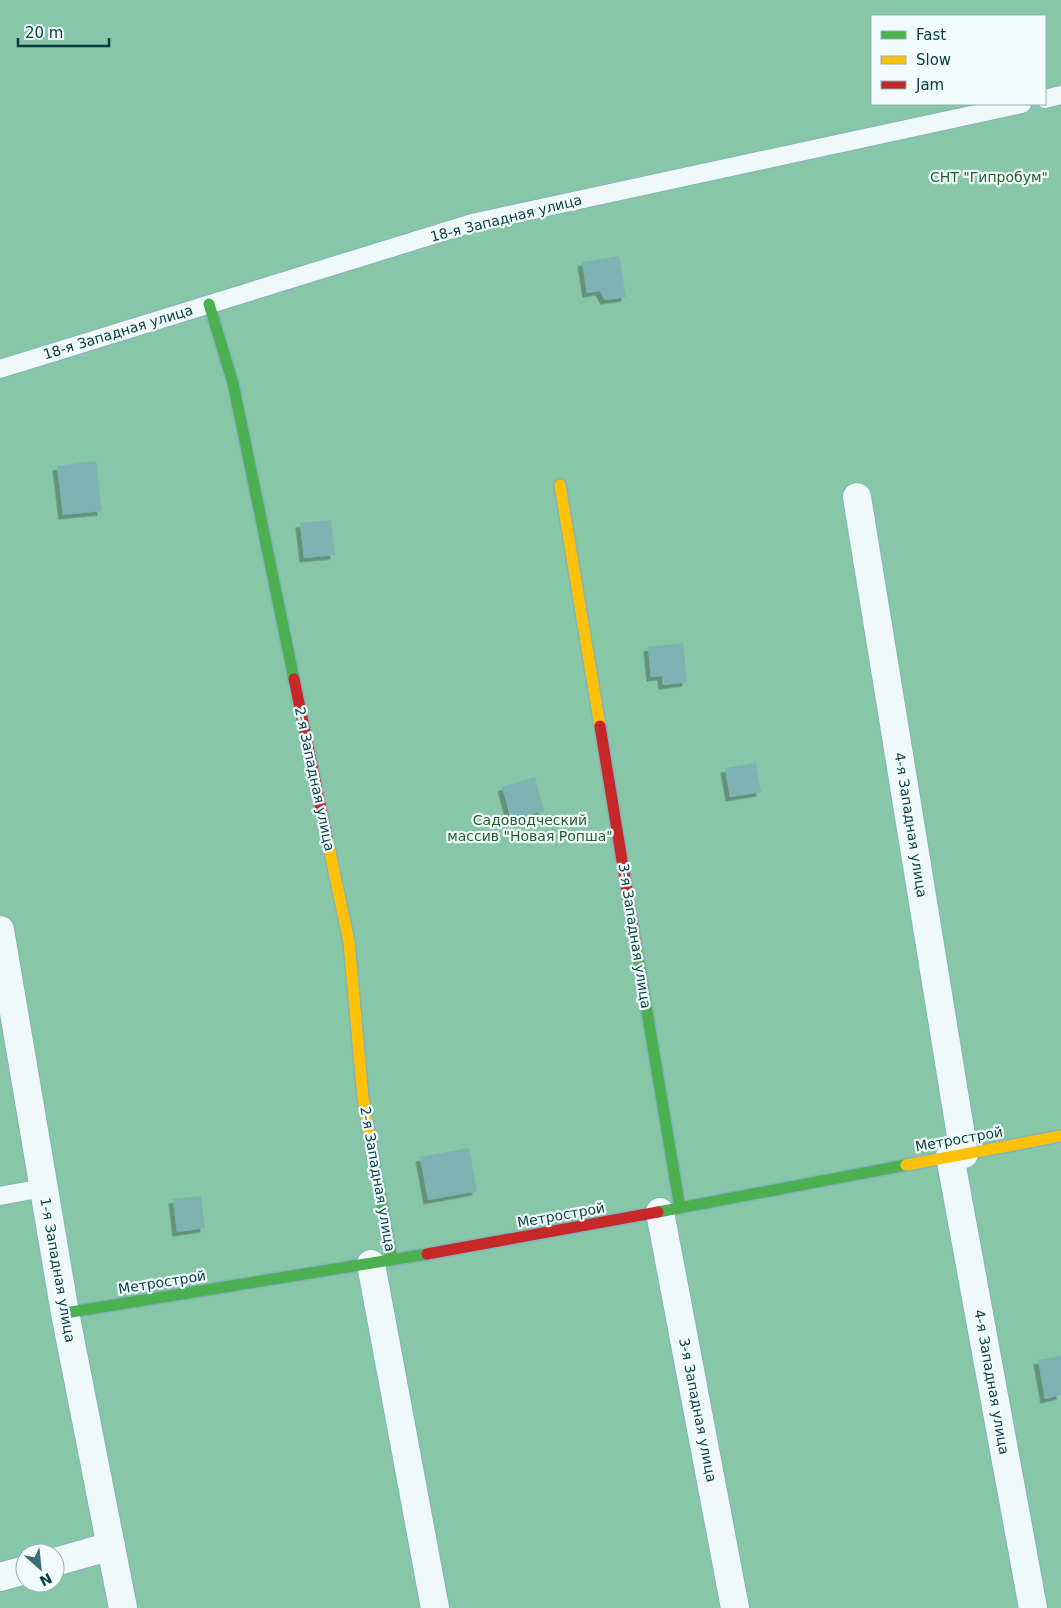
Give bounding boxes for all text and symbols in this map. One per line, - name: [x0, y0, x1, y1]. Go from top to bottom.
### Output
- scale bar: [18, 15, 109, 47]
- legend: [871, 15, 1046, 105]
- text: 20 m: [25, 24, 63, 42]
- text: Fast: [916, 26, 946, 44]
- text: Slow: [916, 51, 951, 69]
- text: Jam: [915, 76, 944, 94]
- park label: СНТ "Гипробум": [930, 169, 1048, 185]
- street label: 18-я Западная улица: [429, 191, 583, 245]
- street label: 18-я Западная улица: [41, 302, 195, 362]
- street label: 2-я Западная улица: [292, 706, 338, 852]
- street label: 4-я Западная улица: [892, 751, 930, 899]
- park label: Садоводческий массив "Новая Ропша": [447, 812, 613, 844]
- street label: 3-я Западная улица: [616, 862, 654, 1010]
- street label: 2-я Западная улица: [357, 1105, 399, 1253]
- street label: Метрострой: [914, 1123, 1004, 1155]
- street label: 1-я Западная улица: [37, 1196, 79, 1344]
- street label: Метрострой: [516, 1199, 606, 1231]
- street label: Метрострой: [117, 1267, 207, 1297]
- street label: 4-я Западная улица: [971, 1308, 1013, 1456]
- street label: 3-я Западная улица: [676, 1336, 720, 1484]
- north arrow: [15, 1543, 65, 1593]
- text: N: [37, 1570, 55, 1589]

